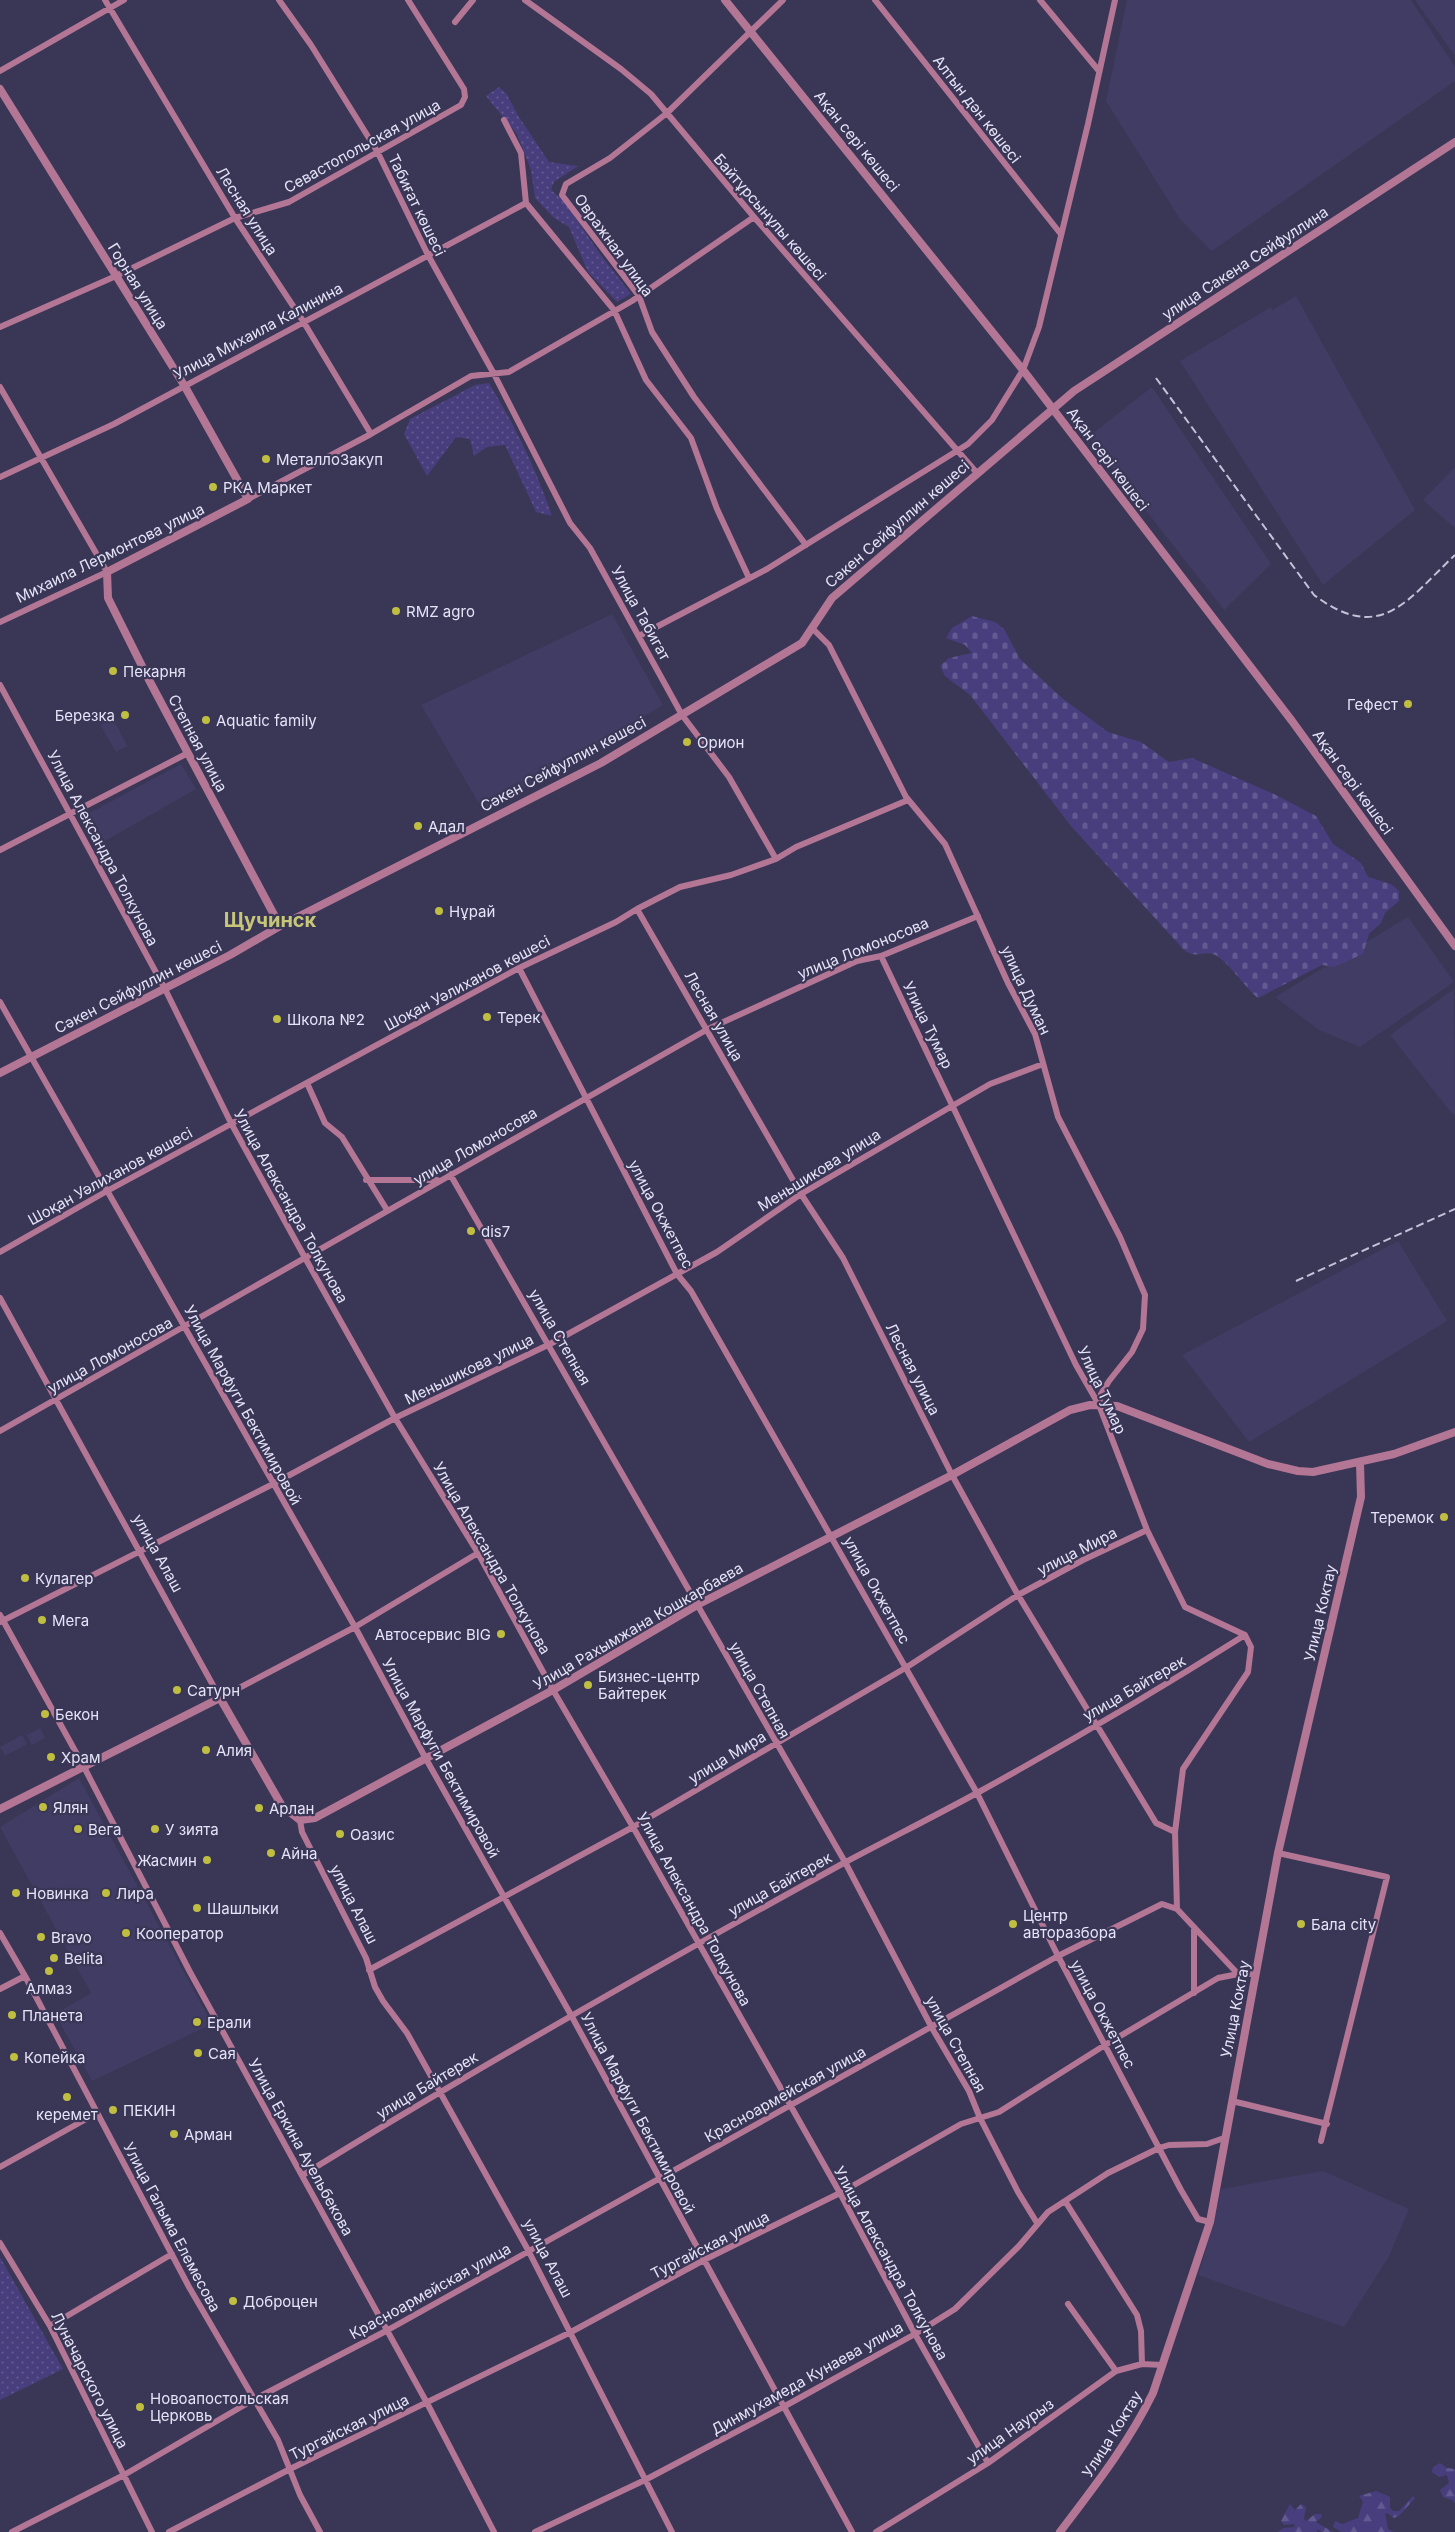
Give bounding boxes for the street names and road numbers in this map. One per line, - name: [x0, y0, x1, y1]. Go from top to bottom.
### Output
- street label: Алтын дән көшесі: [929, 51, 1025, 167]
- street label: Ақан сері көшесі: [810, 87, 904, 195]
- street label: Севастопольская улица: [280, 95, 444, 197]
- street label: Байтұрсынұлы көшесі: [710, 150, 830, 284]
- street label: Табиғат көшесі: [384, 151, 450, 259]
- street label: Лесная улица: [212, 163, 282, 259]
- street label: Овражная улица: [570, 190, 658, 300]
- street label: улица Сакена Сейфуллина: [1158, 202, 1332, 324]
- street label: Горная улица: [104, 239, 172, 333]
- street label: Улица Михаила Калинина: [170, 278, 346, 384]
- street label: Ақан сері көшесі: [1063, 403, 1153, 515]
- street label: Сәкен Сейфуллин көшесі: [821, 456, 973, 592]
- street label: Михаила Лермонтова улица: [13, 499, 207, 607]
- street label: Улица Табигат: [607, 562, 675, 664]
- street label: Степная улица: [164, 691, 232, 795]
- street label: Сәкен Сейфуллин көшесі: [477, 712, 649, 816]
- street label: Ақан сері көшесі: [1309, 726, 1397, 838]
- street label: Улица Александра Толкунова: [43, 747, 163, 949]
- street label: улица Ломоносова: [795, 913, 931, 983]
- street label: Шоқан Уәлиханов көшесі: [381, 931, 553, 1035]
- street label: Сәкен Сейфуллин көшесі: [51, 937, 225, 1037]
- street label: улица Думан: [997, 942, 1055, 1038]
- street label: Лесная улица: [681, 968, 747, 1064]
- street label: Улица Тумар: [899, 978, 957, 1072]
- street label: улица Ломоносова: [410, 1103, 540, 1189]
- street label: Улица Александра Толкунова: [230, 1106, 352, 1306]
- street label: Шоқан Уәлиханов көшесі: [24, 1123, 196, 1229]
- street label: Меньшикова улица: [754, 1125, 884, 1215]
- street label: улица Окжетпес: [624, 1156, 698, 1272]
- street label: улица Степная: [525, 1286, 595, 1388]
- street label: Улица Марфуги Бектимировой: [180, 1302, 306, 1508]
- street label: улица Ломоносова: [44, 1313, 176, 1397]
- street label: Лесная улица: [882, 1320, 944, 1418]
- street label: Меньшикова улица: [401, 1329, 537, 1409]
- street label: Улица Тумар: [1073, 1343, 1131, 1437]
- street label: Улица Александра Толкунова: [429, 1458, 555, 1658]
- street label: улица Алаш: [129, 1511, 187, 1595]
- street label: улица Мира: [1034, 1523, 1120, 1579]
- street label: улица Окжетпес: [840, 1533, 914, 1647]
- street label: Улица Рахымжана Кошкарбаева: [530, 1558, 746, 1694]
- street label: Улица Коктау: [1300, 1562, 1340, 1663]
- street label: улица Степная: [726, 1638, 794, 1742]
- street label: улица Байтерек: [1079, 1651, 1189, 1725]
- street label: Улица Марфуги Бектимировой: [378, 1655, 504, 1861]
- street label: улица Мира: [685, 1726, 769, 1788]
- street label: Улица Александра Толкунова: [633, 1809, 755, 2009]
- street label: улица Байтерек: [725, 1848, 835, 1920]
- street label: улица Алаш: [326, 1861, 382, 1947]
- street label: улица Окжетпес: [1066, 1956, 1140, 2072]
- street label: Улица Коктау: [1216, 1958, 1254, 2059]
- street label: улица Степная: [922, 1992, 990, 2096]
- street label: Улица Марфуги Бектимировой: [577, 2009, 699, 2217]
- street label: Красноармейская улица: [701, 2042, 869, 2146]
- street label: улица Байтерек: [373, 2047, 481, 2123]
- street label: Улица Еркина Ауельбекова: [244, 2055, 358, 2239]
- street label: Улица Галыма Елемесова: [119, 2139, 225, 2315]
- street label: Улица Александра Толкунова: [830, 2163, 952, 2363]
- street label: Тургайская улица: [648, 2207, 772, 2283]
- street label: улица Алаш: [519, 2215, 577, 2301]
- street label: Красноармейская улица: [346, 2239, 514, 2343]
- street label: Луначарского улица: [47, 2309, 133, 2451]
- street label: Динмухамеда Кунаева улица: [708, 2317, 906, 2439]
- street label: Улица Коктау: [1078, 2387, 1147, 2481]
- street label: Тургайская улица: [286, 2390, 412, 2464]
- street label: улица Наурыз: [963, 2394, 1057, 2468]

